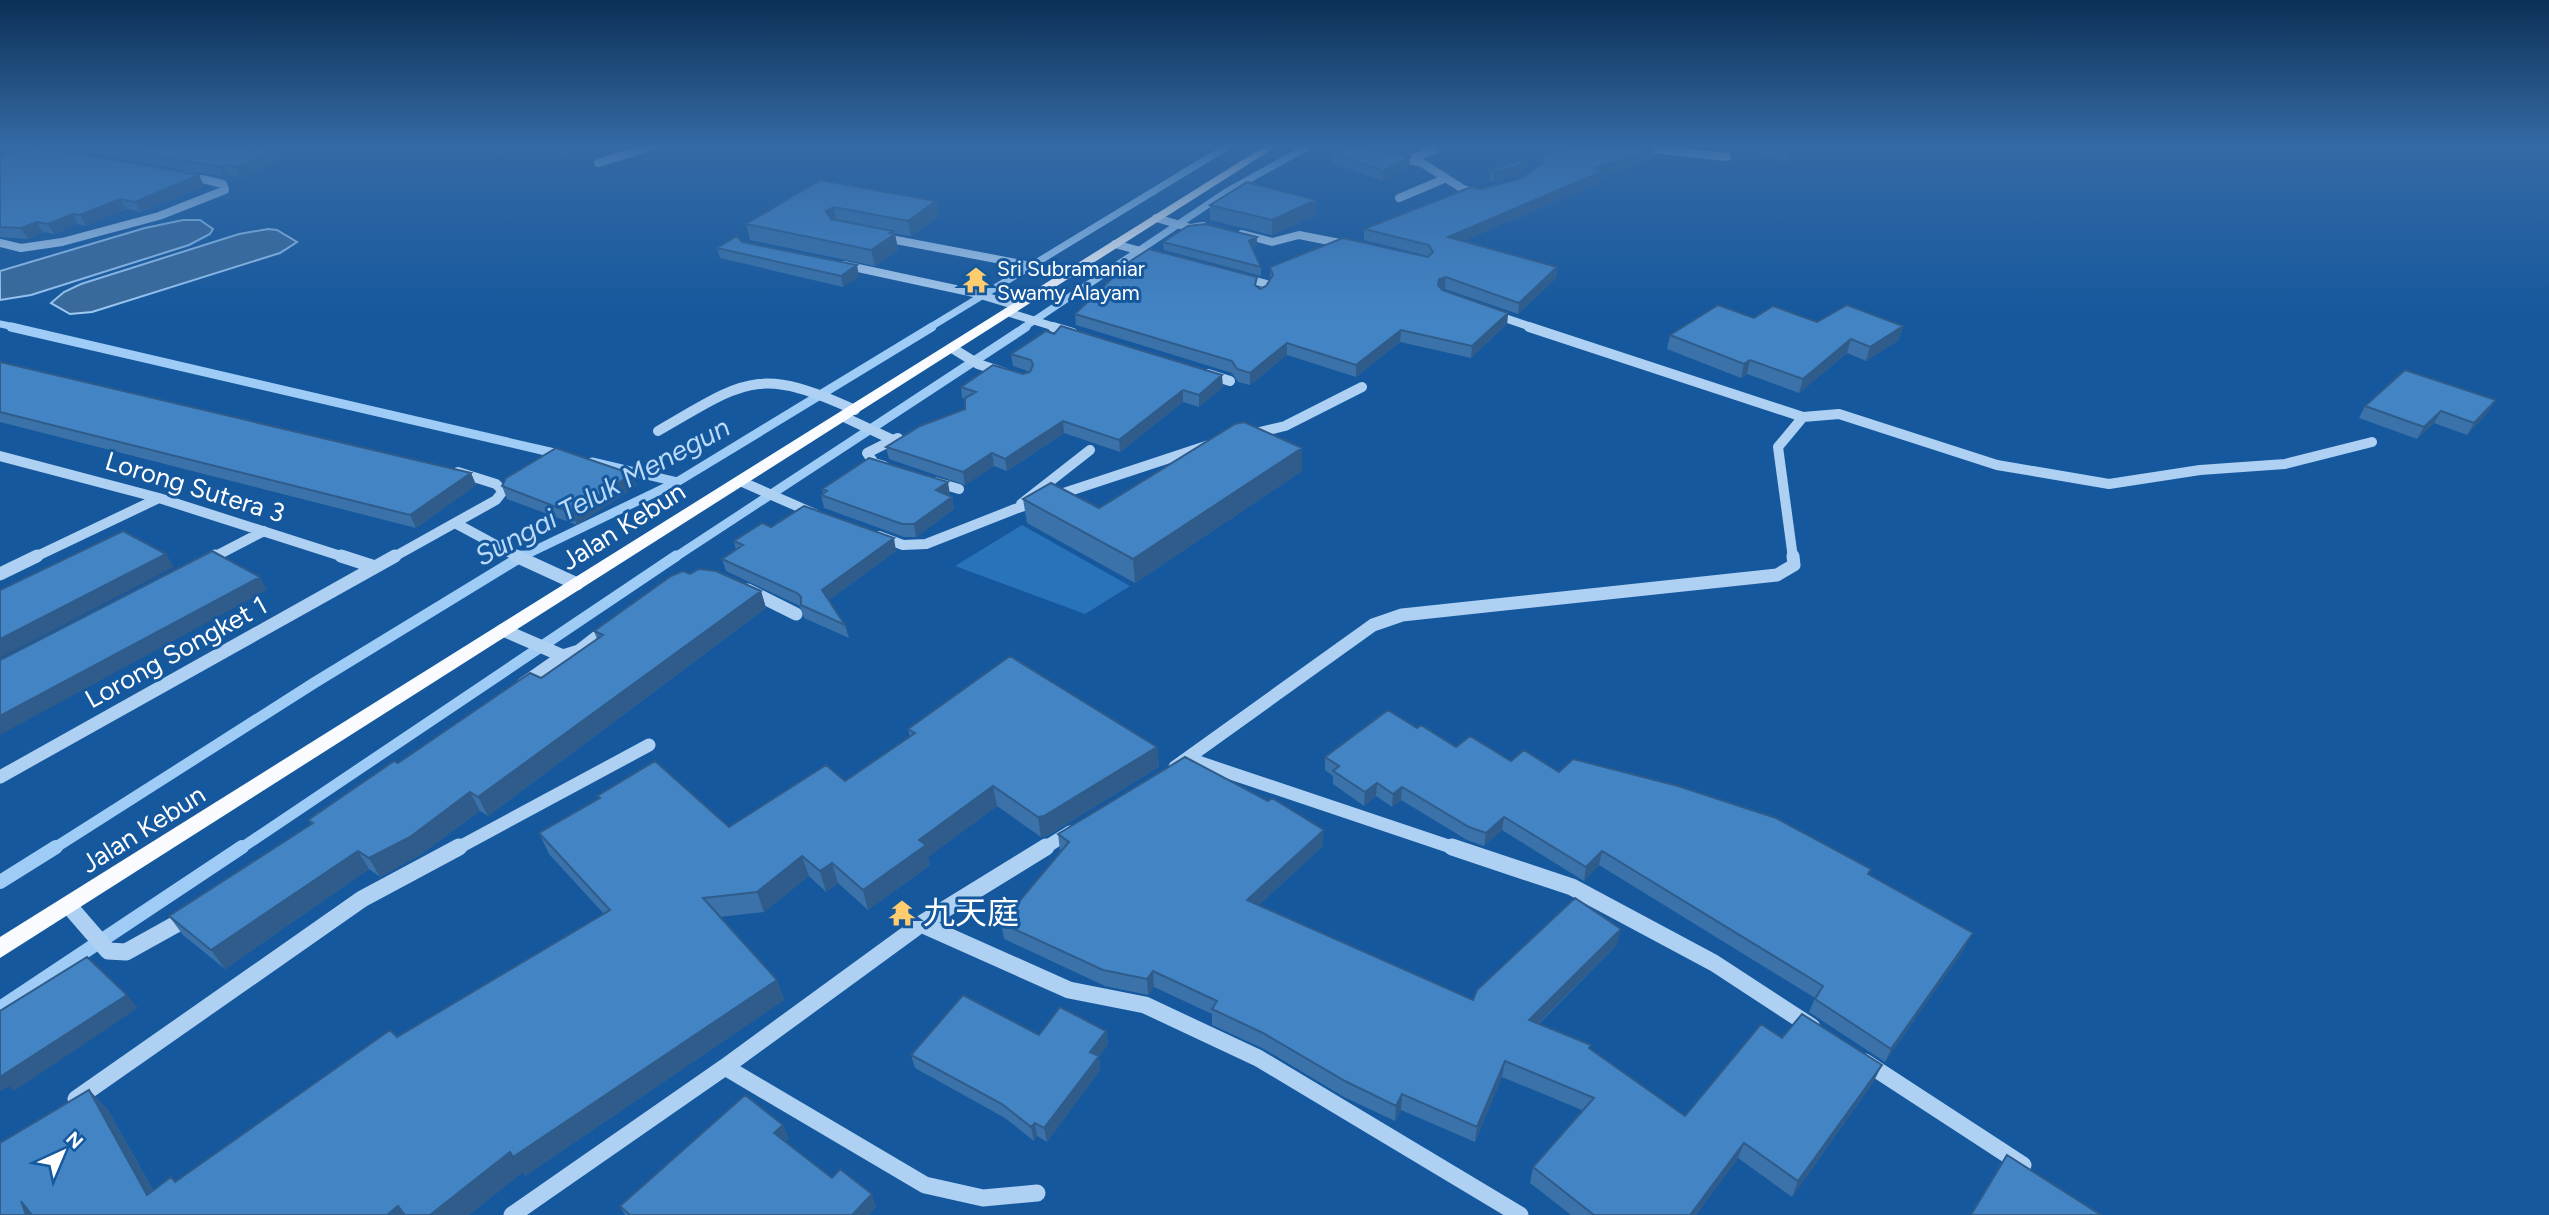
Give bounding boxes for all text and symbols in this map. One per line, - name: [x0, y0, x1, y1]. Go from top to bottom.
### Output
- place label: Sri Subramaniar Swamy Alayam: [997, 256, 1145, 305]
- temple icon: Sri Subramaniar Swamy Alayam: [961, 265, 991, 295]
- water label: Sungai Teluk Menegun: [469, 409, 735, 573]
- street label: Lorong Sutera 3: [102, 445, 288, 529]
- street label: Jalan Kebun: [555, 475, 691, 577]
- street label: Lorong Songket 1: [79, 589, 273, 715]
- street label: Jalan Kebun: [75, 778, 211, 880]
- place label: 九天庭: [923, 894, 1019, 932]
- temple icon: 九天庭: [887, 898, 917, 928]
- north arrow: [28, 1117, 98, 1187]
- text: N: [61, 1127, 88, 1154]

